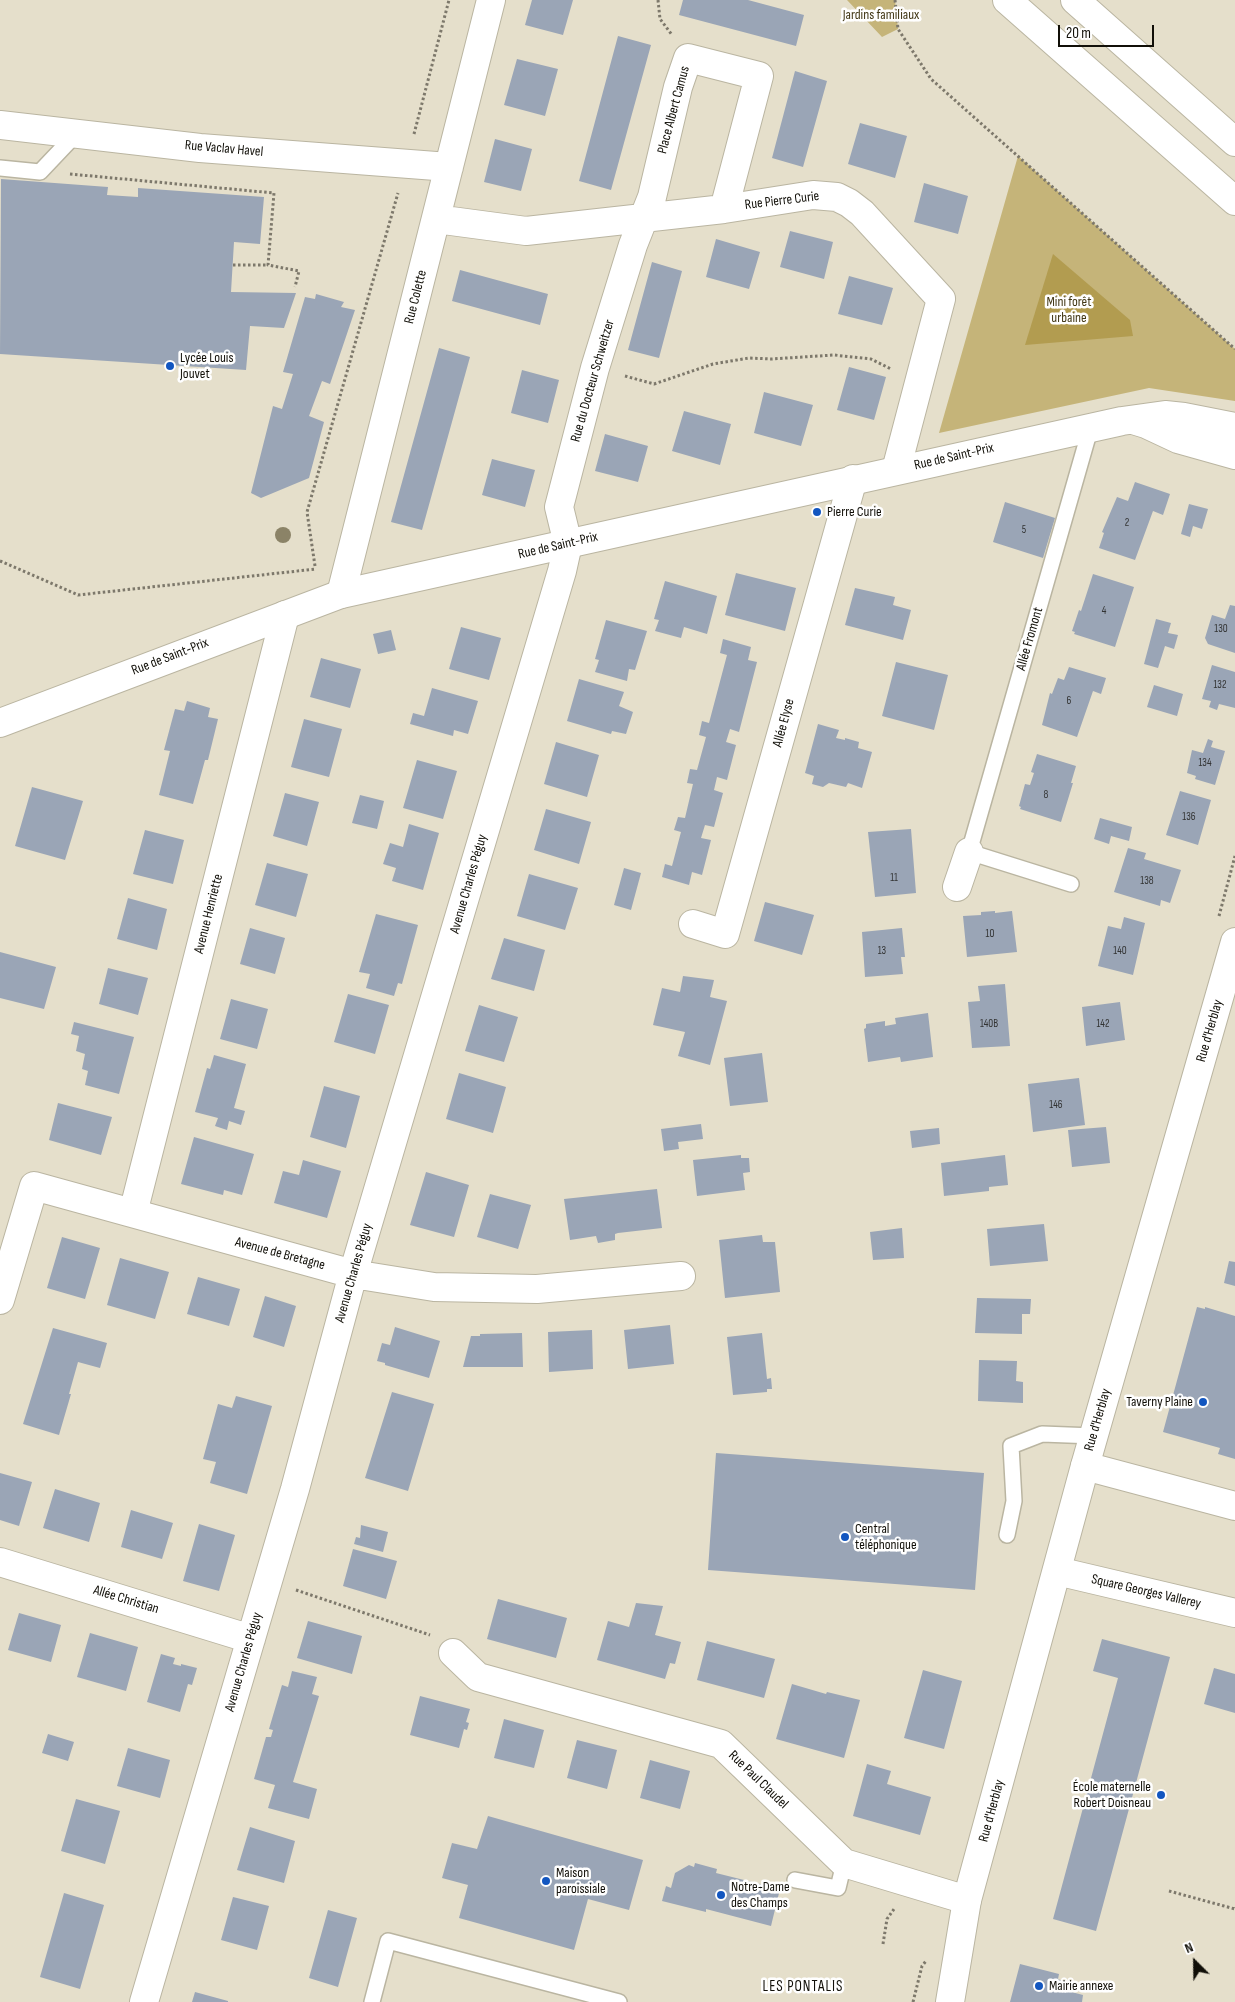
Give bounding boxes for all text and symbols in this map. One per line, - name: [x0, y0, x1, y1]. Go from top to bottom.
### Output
- park label: Jardins familiaux: [843, 7, 919, 23]
- scale bar: [1060, 15, 1156, 47]
- text: 20 m: [1066, 24, 1091, 43]
- street label: Place Albert Camus: [654, 64, 694, 156]
- street label: Rue Vaclav Havel: [184, 137, 264, 161]
- street label: Rue Pierre Curie: [744, 188, 820, 214]
- street label: Rue Colette: [401, 268, 431, 326]
- park label: Mini forêt urbaine: [1047, 294, 1091, 326]
- street label: Rue du Docteur Schweitzer: [567, 318, 619, 444]
- place label: Lycée Louis Jouvet: [180, 350, 233, 382]
- marker: Lycée Louis Jouvet: [164, 360, 176, 372]
- street label: Rue de Saint-Prix: [913, 440, 995, 474]
- place label: Pierre Curie: [827, 504, 882, 520]
- marker: Pierre Curie: [811, 506, 823, 518]
- house number: 2: [1125, 516, 1129, 530]
- house number: 5: [1022, 523, 1026, 537]
- street label: Rue de Saint-Prix: [517, 529, 599, 563]
- house number: 4: [1102, 604, 1106, 618]
- street label: Allée Fromont: [1013, 605, 1047, 673]
- house number: 130: [1214, 622, 1228, 636]
- street label: Rue de Saint-Prix: [129, 635, 211, 679]
- house number: 132: [1213, 678, 1227, 692]
- house number: 6: [1067, 694, 1071, 708]
- street label: Allée Elyse: [770, 697, 798, 749]
- house number: 134: [1198, 756, 1212, 770]
- house number: 8: [1044, 788, 1048, 802]
- house number: 136: [1182, 810, 1196, 824]
- street label: Avenue Charles Péguy: [447, 832, 491, 936]
- house number: 11: [890, 871, 898, 885]
- street label: Avenue Henriette: [191, 872, 227, 956]
- house number: 138: [1140, 874, 1154, 888]
- house number: 10: [986, 927, 994, 941]
- house number: 13: [878, 944, 886, 958]
- house number: 140: [1113, 944, 1127, 958]
- street label: Rue d'Herblay: [1193, 998, 1227, 1064]
- house number: 140B: [980, 1017, 998, 1031]
- house number: 142: [1096, 1017, 1110, 1031]
- house number: 146: [1049, 1098, 1063, 1112]
- street label: Avenue Charles Péguy: [332, 1221, 376, 1325]
- street label: Avenue de Bretagne: [233, 1234, 327, 1274]
- street label: Rue d'Herblay: [1081, 1387, 1115, 1453]
- place label: Taverny Plaine: [1126, 1394, 1193, 1410]
- marker: Taverny Plaine: [1197, 1396, 1209, 1408]
- place label: Central téléphonique: [855, 1521, 917, 1554]
- marker: Central téléphonique: [839, 1531, 851, 1543]
- street label: Square Georges Vallerey: [1090, 1571, 1202, 1613]
- street label: Allée Christian: [91, 1582, 161, 1618]
- street label: Avenue Charles Péguy: [222, 1610, 266, 1714]
- street label: Rue Paul Claudel: [725, 1747, 791, 1813]
- street label: Rue d'Herblay: [976, 1778, 1008, 1844]
- place label: École maternelle Robert Doisneau: [1073, 1779, 1151, 1811]
- marker: École maternelle Robert Doisneau: [1155, 1789, 1167, 1801]
- place label: Maison paroissiale: [556, 1865, 606, 1898]
- marker: Maison paroissiale: [540, 1875, 552, 1887]
- place label: Notre-Dame des Champs: [731, 1879, 790, 1911]
- marker: Notre-Dame des Champs: [715, 1889, 727, 1901]
- north arrow: [1170, 1937, 1220, 1987]
- text: N: [1182, 1938, 1196, 1957]
- district label: LES PONTALIS: [761, 1978, 845, 1996]
- place label: Mairie annexe: [1049, 1978, 1113, 1994]
- marker: Mairie annexe: [1033, 1980, 1045, 1992]

